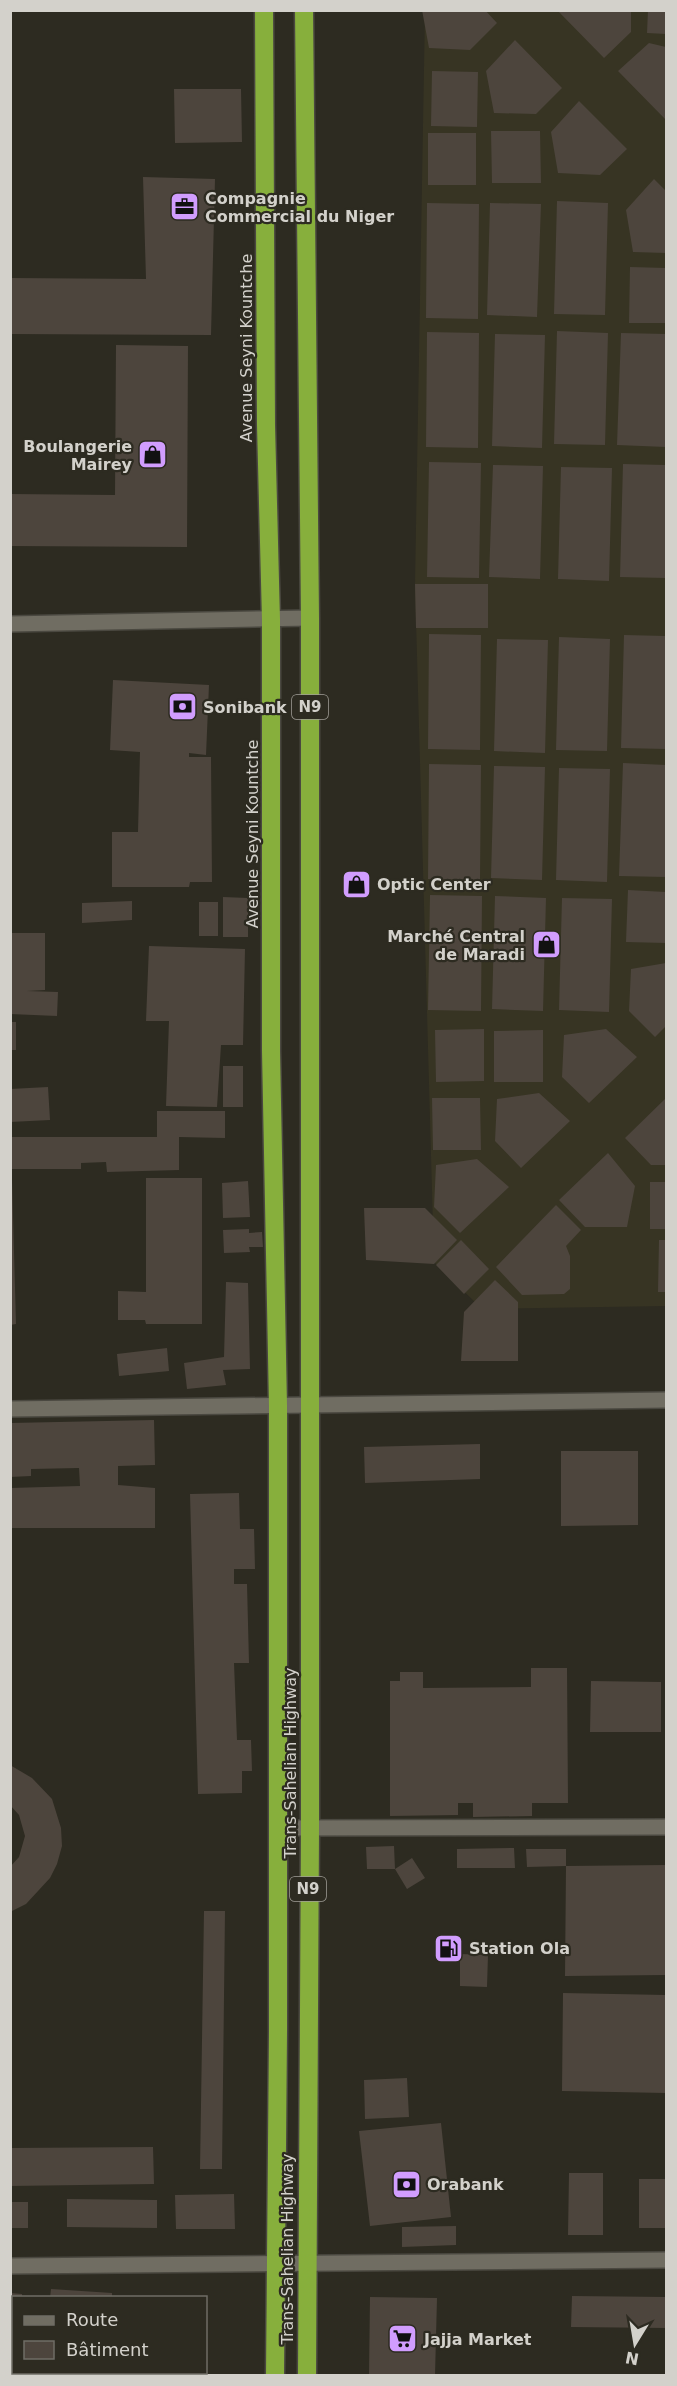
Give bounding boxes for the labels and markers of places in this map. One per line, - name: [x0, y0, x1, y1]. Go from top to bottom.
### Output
- place label: Compagnie Commercial du Niger: [205, 189, 394, 226]
- office icon: Compagnie Commercial du Niger: [168, 191, 200, 223]
- place label: Boulangerie Mairey: [23, 437, 133, 474]
- shop icon: Boulangerie Mairey: [137, 439, 169, 471]
- bank icon: Sonibank: [166, 691, 198, 723]
- place label: Sonibank: [203, 698, 287, 717]
- shop icon: Optic Center: [340, 868, 372, 900]
- place label: Optic Center: [377, 875, 491, 894]
- place label: Marché Central de Maradi: [387, 927, 525, 964]
- shop icon: Marché Central de Maradi: [530, 929, 562, 961]
- fuel station icon: Station Ola: [432, 1932, 464, 1964]
- place label: Station Ola: [469, 1939, 570, 1958]
- bank icon: Orabank: [390, 2168, 422, 2200]
- place label: Orabank: [427, 2175, 504, 2194]
- supermarket icon: Jajja Market: [387, 2323, 419, 2355]
- place label: Jajja Market: [423, 2330, 532, 2349]

